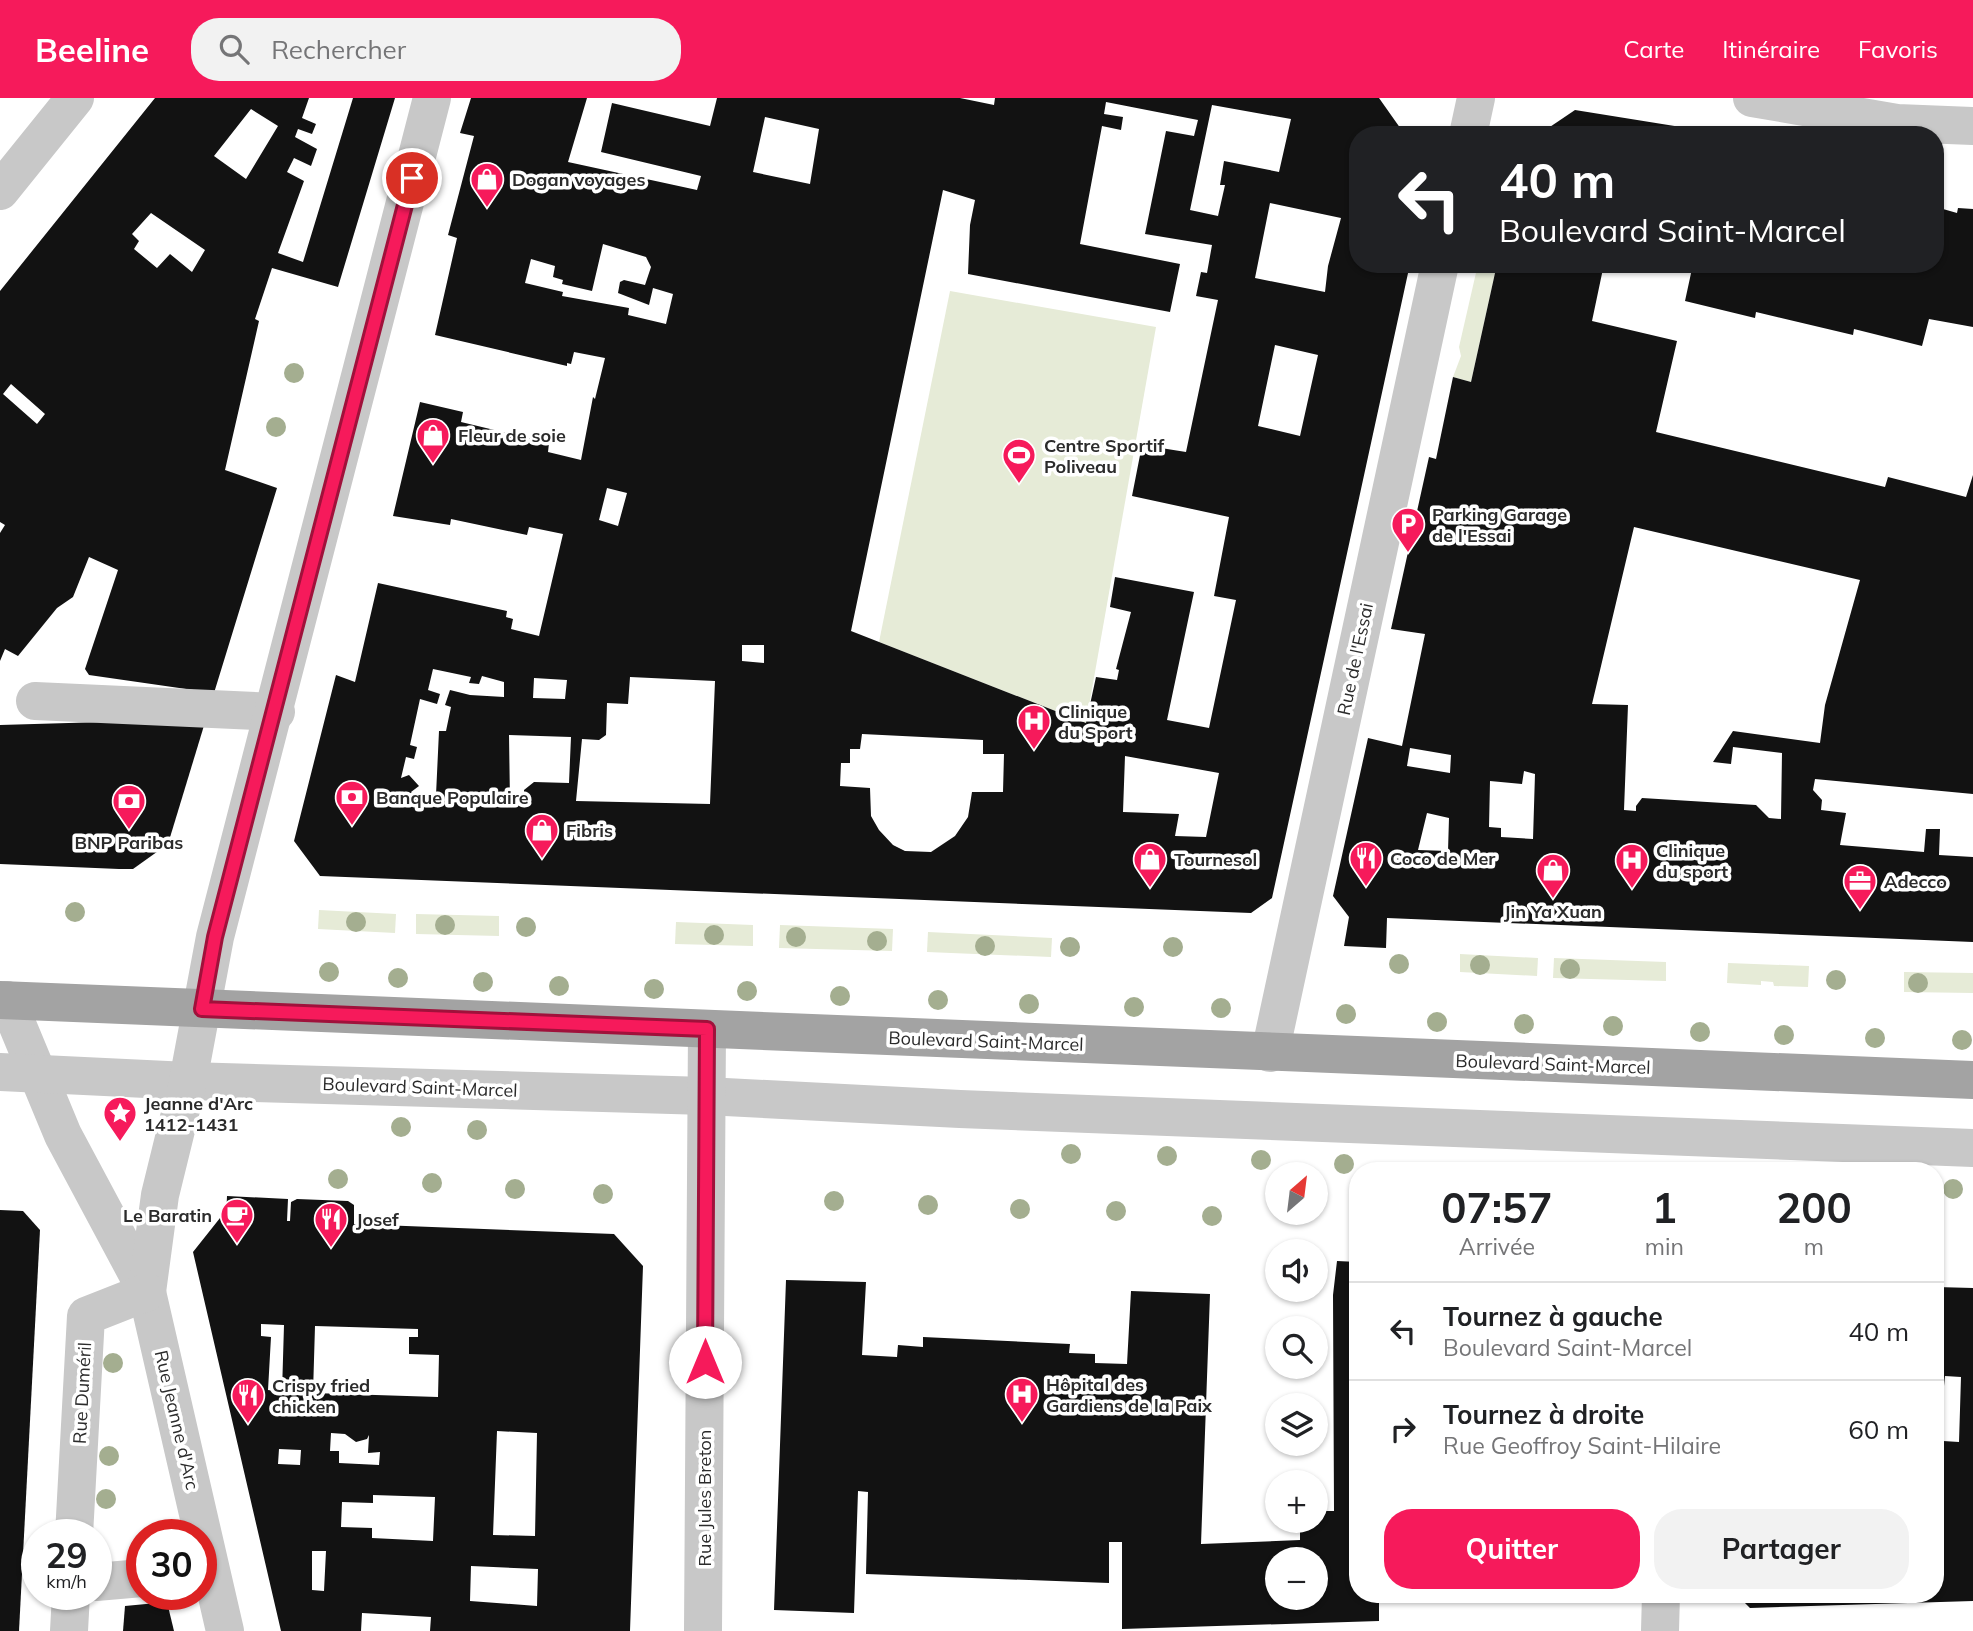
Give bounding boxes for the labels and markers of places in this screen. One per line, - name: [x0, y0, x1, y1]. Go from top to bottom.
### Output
- pin: [382, 148, 442, 208]
- shop icon: Dogan voyages: [468, 160, 506, 209]
- place label: Dogan voyages: [512, 168, 645, 191]
- shop icon: Fleur de soie: [414, 416, 452, 465]
- place label: Fleur de soie: [458, 424, 566, 447]
- place label: Centre Sportif Poliveau: [1044, 434, 1164, 478]
- sports icon: Centre Sportif Poliveau: [1000, 436, 1038, 485]
- place label: Parking Garage de l'Essai: [1432, 503, 1567, 547]
- parking icon: Parking Garage de l'Essai: [1389, 505, 1427, 554]
- place label: Clinique du Sport: [1058, 700, 1133, 744]
- hospital icon: Clinique du Sport: [1015, 702, 1053, 751]
- bank icon: Banque Populaire: [333, 778, 371, 827]
- bank icon: BNP Paribas: [110, 782, 148, 831]
- place label: Banque Populaire: [376, 786, 529, 809]
- shop icon: Fibris: [523, 811, 561, 860]
- place label: Fibris: [566, 819, 613, 842]
- place label: BNP Paribas: [75, 831, 183, 854]
- restaurant icon: Coco de Mer: [1347, 839, 1385, 888]
- place label: Clinique du sport: [1656, 839, 1728, 883]
- shop icon: Tournesol: [1131, 840, 1169, 889]
- hospital icon: Clinique du sport: [1613, 841, 1651, 890]
- place label: Coco de Mer: [1390, 847, 1496, 870]
- place label: Tournesol: [1174, 848, 1257, 871]
- shop icon: Jin Ya Xuan: [1534, 851, 1572, 900]
- office icon: Adecco: [1841, 862, 1879, 911]
- place label: Adecco: [1884, 870, 1947, 893]
- place label: Jin Ya Xuan: [1504, 900, 1602, 923]
- place label: Jeanne d'Arc 1412-1431: [144, 1092, 253, 1136]
- place icon: Jeanne d'Arc 1412-1431: [101, 1094, 139, 1143]
- cafe icon: Le Baratin: [218, 1196, 256, 1245]
- restaurant icon: Josef: [312, 1200, 350, 1249]
- place label: Le Baratin: [123, 1204, 212, 1227]
- place label: Josef: [356, 1208, 399, 1231]
- place label: Hôpital des Gardiens de la Paix: [1046, 1373, 1213, 1417]
- place label: Crispy fried chicken: [272, 1374, 370, 1418]
- hospital icon: Hôpital des Gardiens de la Paix: [1003, 1375, 1041, 1424]
- restaurant icon: Crispy fried chicken: [229, 1376, 267, 1425]

